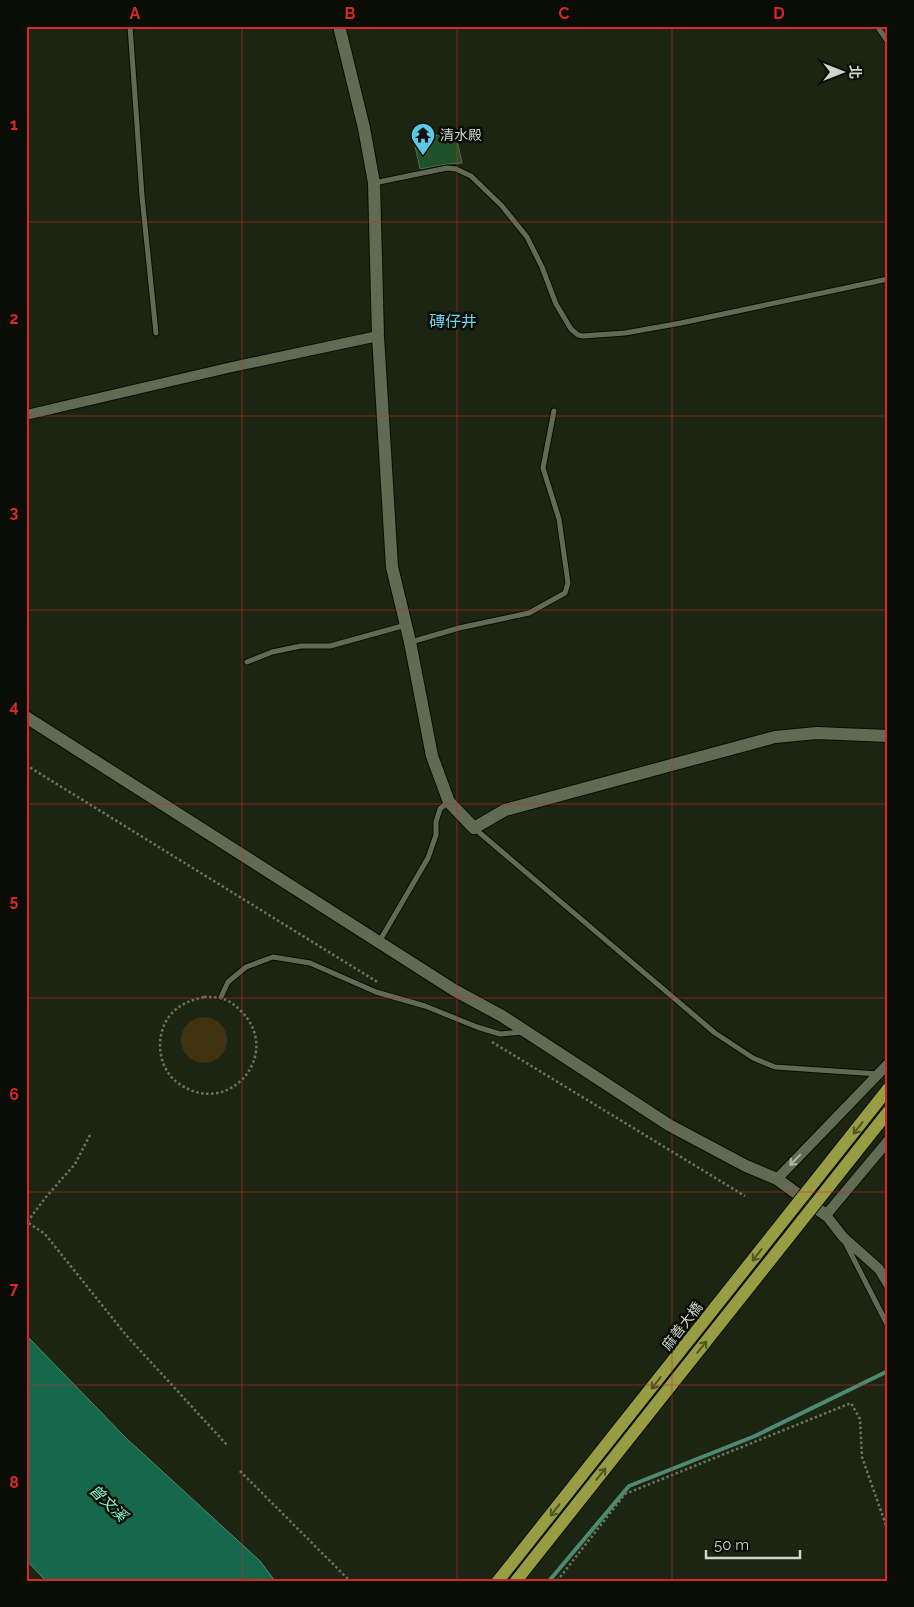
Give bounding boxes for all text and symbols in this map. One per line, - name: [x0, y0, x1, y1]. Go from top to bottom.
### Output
- text: A: [130, 4, 141, 23]
- text: B: [345, 4, 356, 23]
- text: C: [559, 4, 570, 23]
- text: D: [773, 4, 785, 23]
- north arrow: [816, 48, 866, 98]
- text: 北: [847, 65, 863, 79]
- text: 1: [10, 115, 18, 134]
- temple icon: 清水殿: [410, 122, 436, 156]
- place label: 清水殿: [440, 127, 482, 143]
- text: 2: [9, 309, 19, 328]
- district label: 磚仔井: [429, 312, 477, 331]
- text: 3: [10, 503, 19, 522]
- text: 4: [9, 697, 19, 716]
- text: 5: [10, 891, 19, 910]
- text: 6: [9, 1085, 19, 1104]
- one-way arrow: [852, 1121, 863, 1134]
- one-way arrow: [790, 1153, 802, 1165]
- one-way arrow: [751, 1248, 762, 1261]
- text: 7: [10, 1279, 19, 1298]
- street label: 麻善大橋: [658, 1299, 706, 1353]
- one-way arrow: [697, 1341, 708, 1354]
- one-way arrow: [651, 1376, 662, 1389]
- one-way arrow: [595, 1468, 606, 1481]
- text: 8: [9, 1473, 19, 1492]
- water label: 曾文溪: [86, 1481, 132, 1526]
- one-way arrow: [550, 1503, 561, 1516]
- scale bar: [706, 1527, 800, 1559]
- text: 50 m: [714, 1536, 749, 1554]

